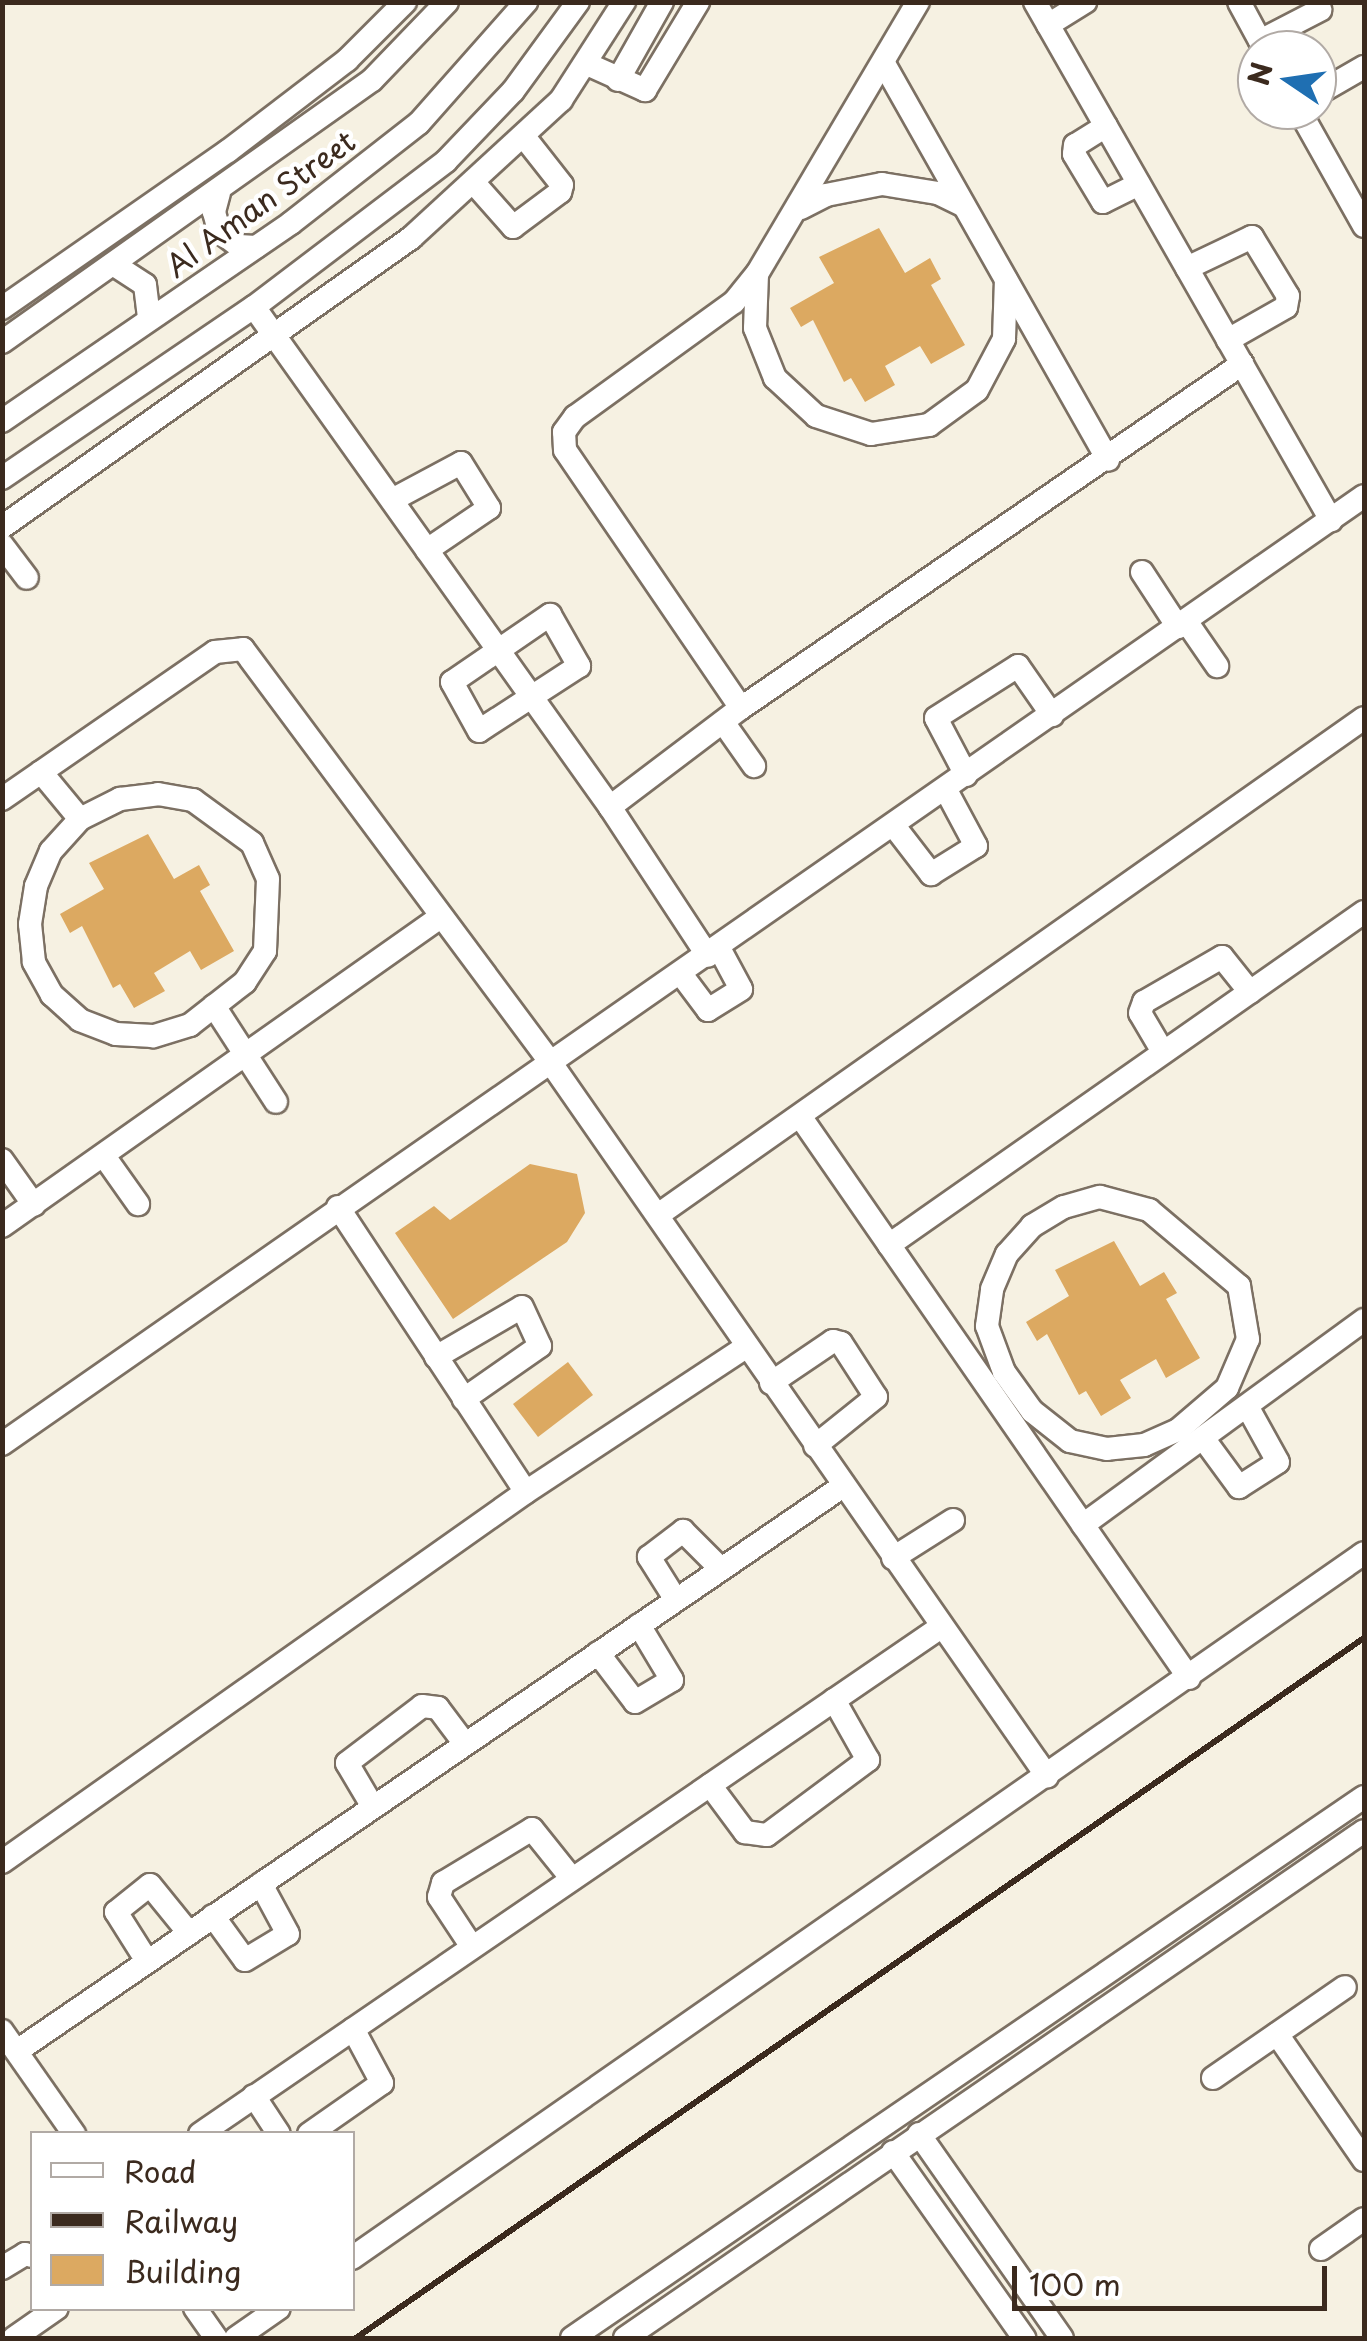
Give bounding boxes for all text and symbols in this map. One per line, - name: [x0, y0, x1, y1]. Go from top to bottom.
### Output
- north arrow: [1237, 30, 1337, 130]
- text: N: [1236, 58, 1283, 89]
- street label: Al Aman Street: [157, 121, 363, 285]
- legend: [30, 2131, 355, 2311]
- text: Road: [124, 2148, 197, 2193]
- text: Railway: [124, 2198, 238, 2243]
- scale bar: [1017, 2246, 1332, 2308]
- text: Building: [124, 2248, 241, 2293]
- text: 100 m: [1029, 2261, 1121, 2306]

